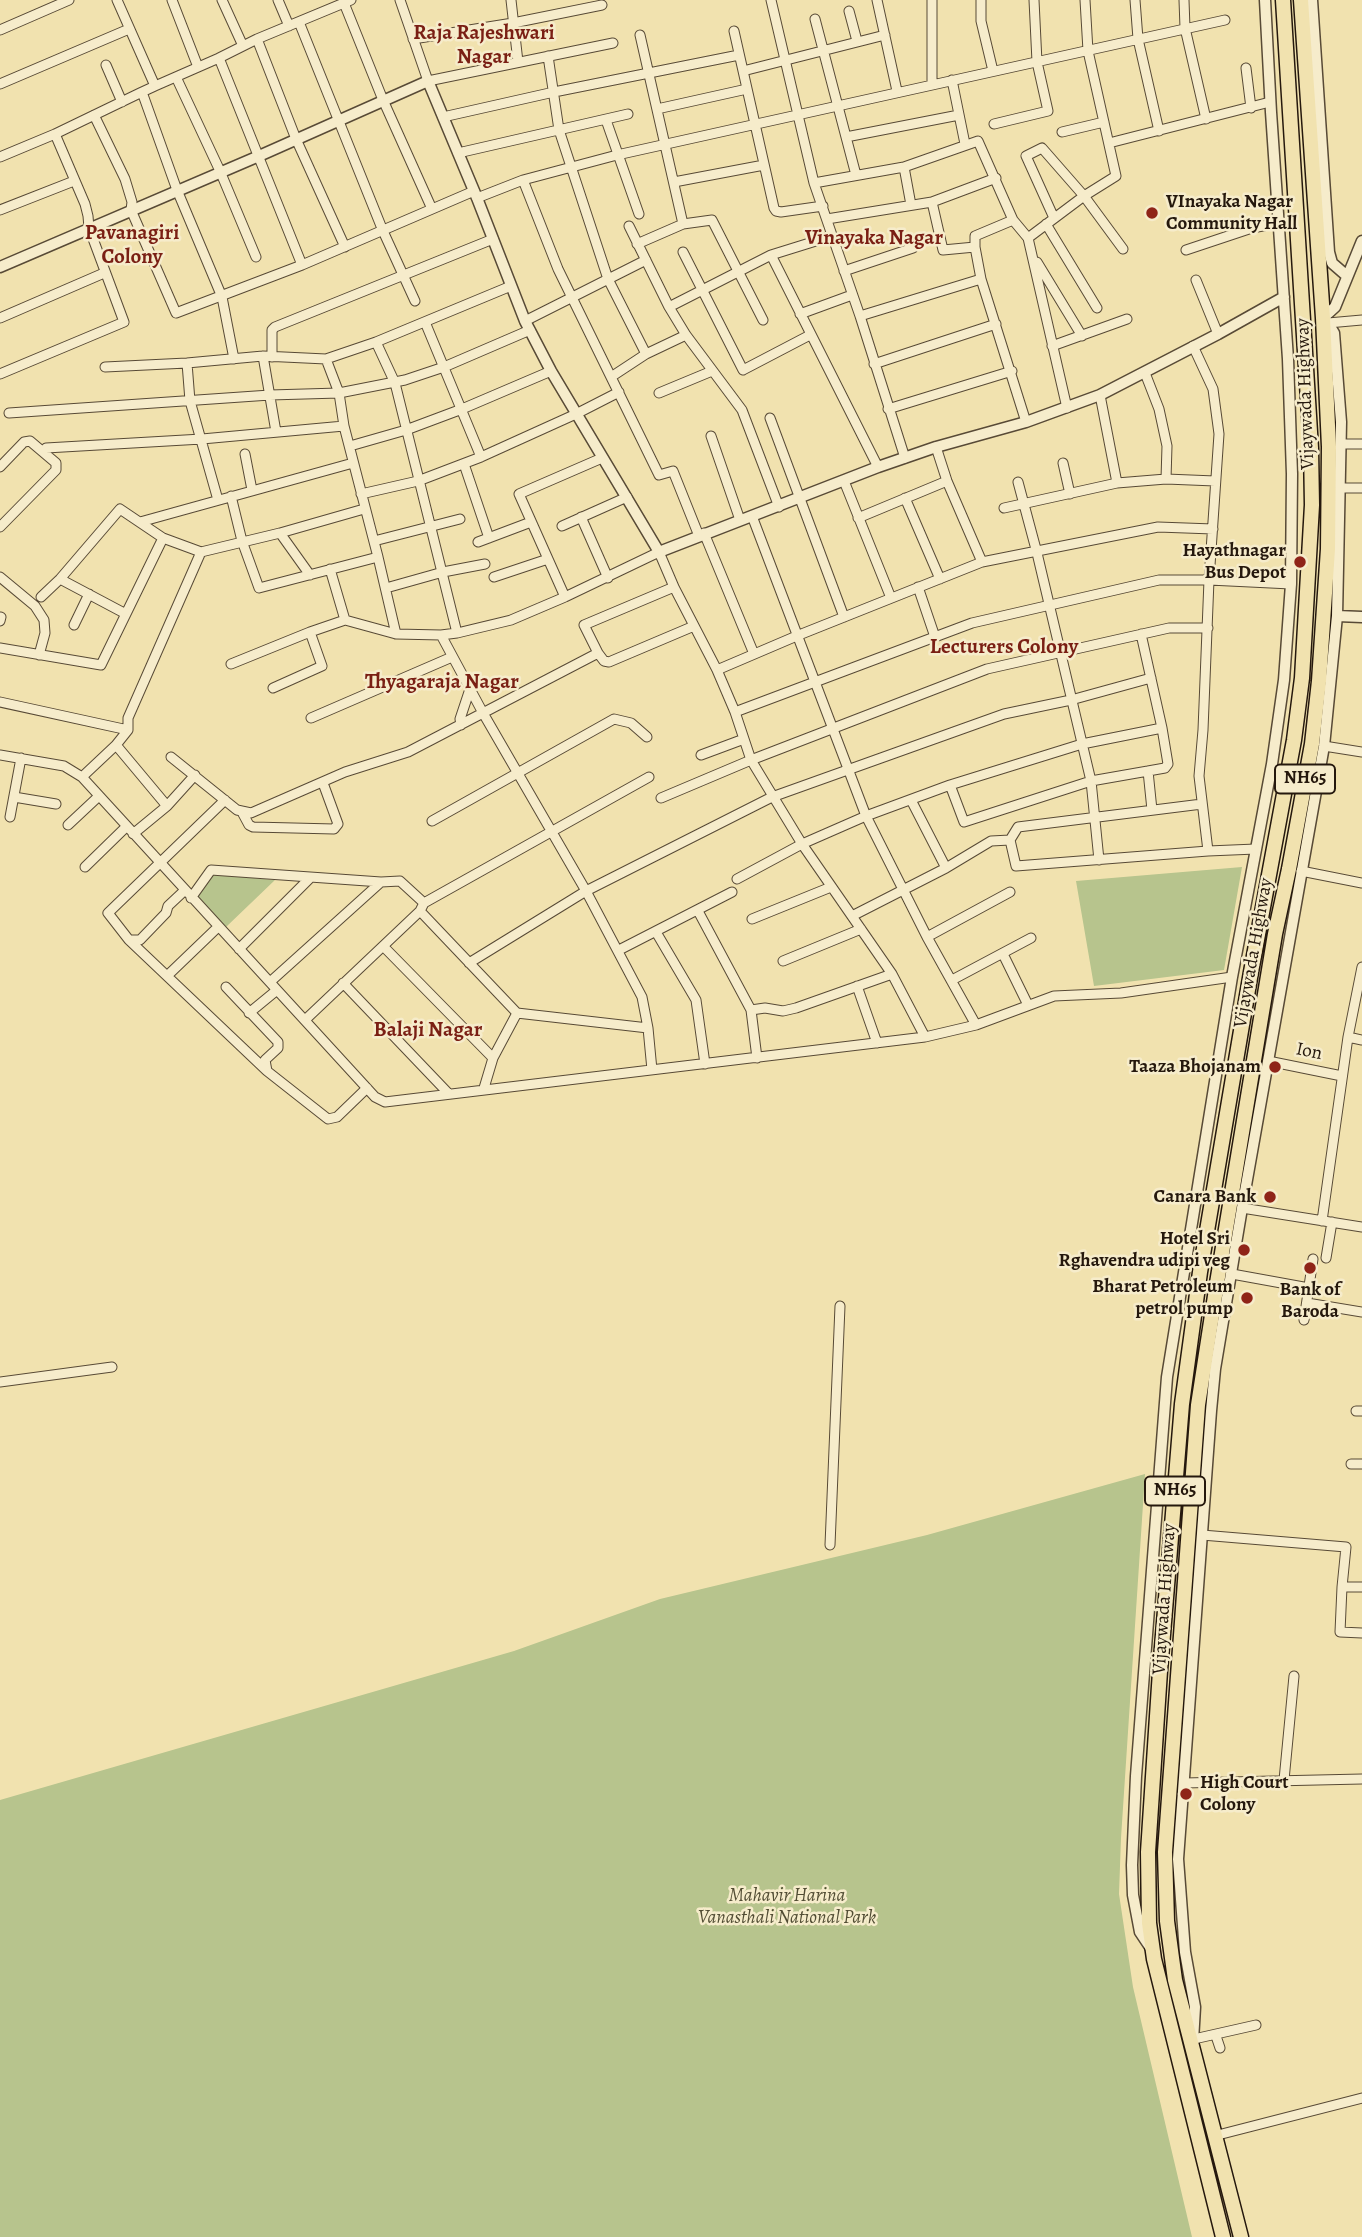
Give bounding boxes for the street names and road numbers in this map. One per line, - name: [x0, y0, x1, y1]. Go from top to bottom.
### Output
- street label: Vijaywada Highway: [1292, 318, 1320, 470]
- road number: NH65: [1275, 764, 1335, 794]
- street label: Vijaywada Highway: [1230, 876, 1278, 1030]
- street label: Ion: [1294, 1038, 1324, 1066]
- road number: NH65: [1145, 1476, 1205, 1506]
- street label: Vijaywada Highway: [1148, 1523, 1182, 1675]

